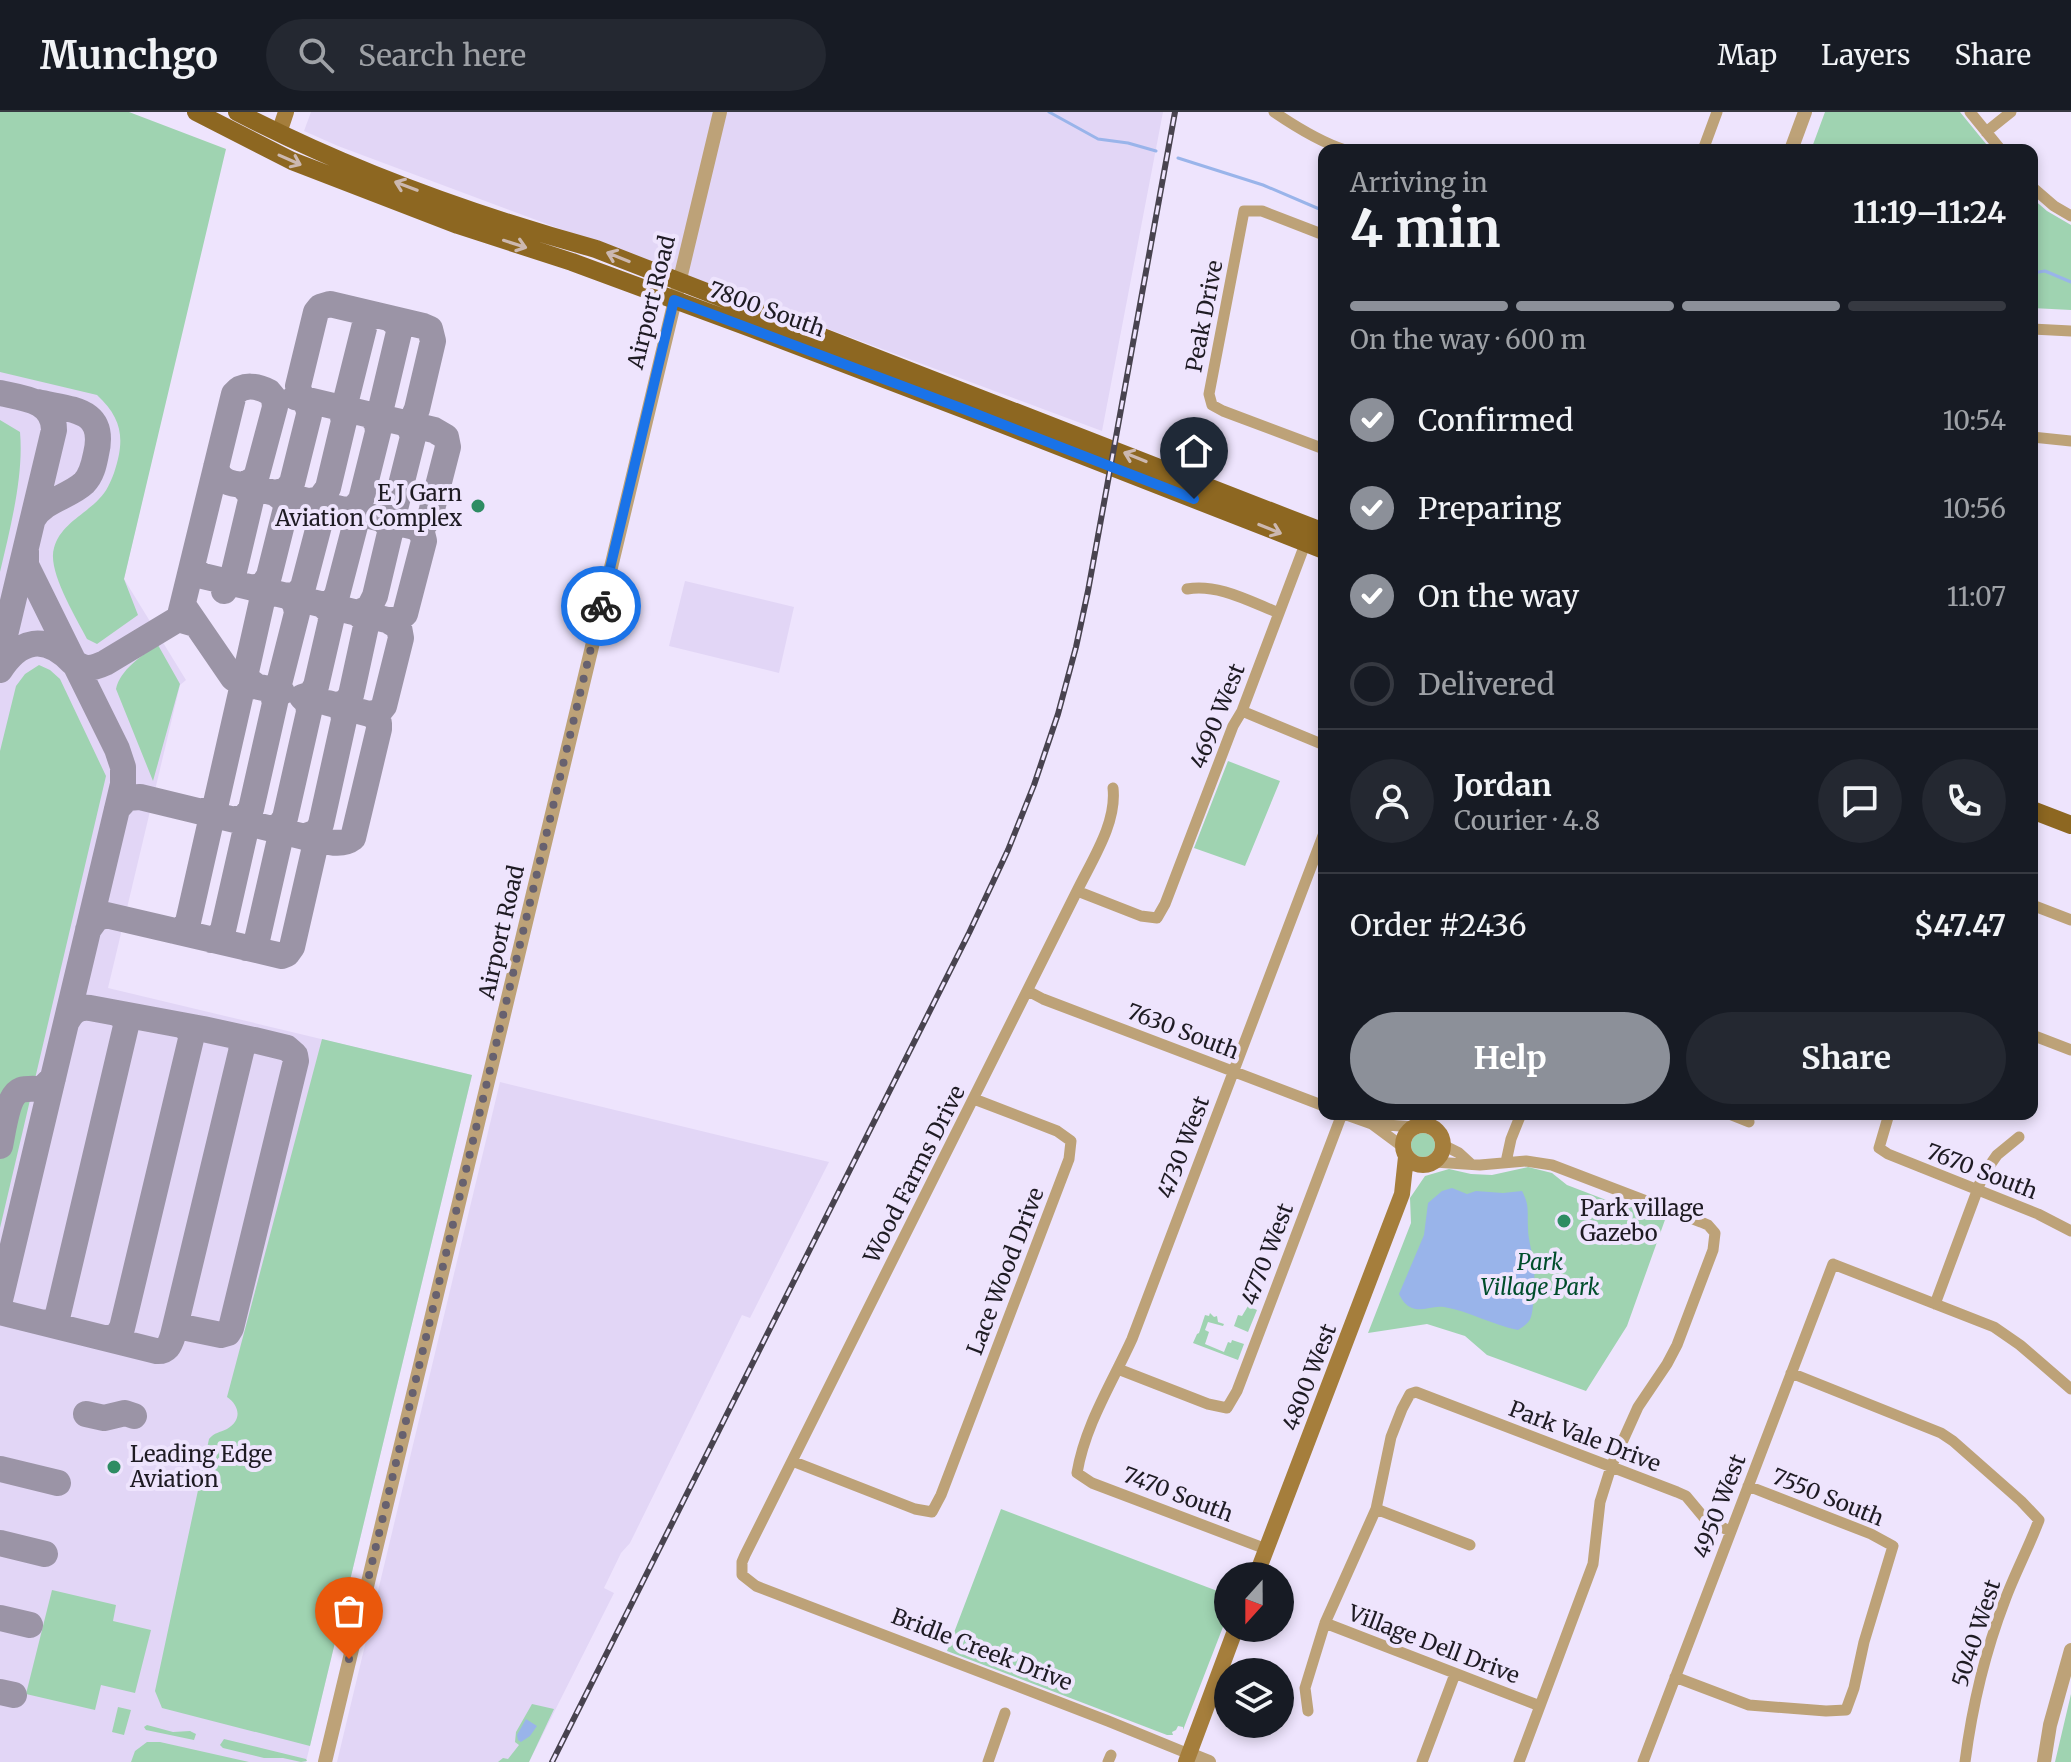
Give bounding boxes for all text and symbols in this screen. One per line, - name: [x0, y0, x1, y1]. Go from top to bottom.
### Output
- search box: [266, 19, 826, 91]
- text: Munchgo: [40, 32, 218, 79]
- icon: search: [294, 33, 338, 77]
- text: Search here: [358, 36, 526, 74]
- text: Map: [1717, 37, 1777, 73]
- text: Layers: [1821, 37, 1910, 73]
- text: Share: [1954, 37, 2031, 73]
- one-way arrow: [277, 153, 302, 168]
- text: Arriving in: [1350, 166, 1488, 199]
- one-way arrow: [394, 178, 419, 192]
- text: 11:19–11:24: [1853, 193, 2006, 231]
- text: 4 min: [1350, 196, 1501, 261]
- street label: Airport Road: [621, 232, 681, 373]
- one-way arrow: [502, 237, 527, 252]
- one-way arrow: [606, 249, 631, 264]
- street label: Peak Drive: [1179, 258, 1229, 374]
- street label: 7800 South: [705, 275, 829, 343]
- text: On the way · 600 m: [1350, 323, 1586, 356]
- icon: check: [1350, 398, 1394, 442]
- text: Confirmed: [1418, 401, 1573, 439]
- text: 10:54: [1943, 404, 2006, 437]
- pin: [1160, 417, 1228, 499]
- icon: home: [1172, 429, 1216, 473]
- one-way arrow: [1123, 449, 1148, 463]
- place label: E J Garn Aviation Complex: [274, 479, 462, 532]
- icon: check: [1350, 486, 1394, 530]
- text: Preparing: [1418, 489, 1561, 527]
- text: 10:56: [1943, 492, 2006, 525]
- marker: E J Garn Aviation Complex: [469, 497, 487, 515]
- one-way arrow: [1257, 523, 1282, 537]
- courier: [561, 566, 641, 646]
- icon: check: [1350, 574, 1394, 618]
- text: On the way: [1418, 577, 1579, 615]
- text: 11:07: [1947, 580, 2006, 613]
- icon: bike: [579, 584, 623, 628]
- street label: 4690 West: [1183, 659, 1251, 773]
- text: Delivered: [1418, 665, 1555, 703]
- button: person: [1350, 759, 1434, 843]
- button: chat: [1818, 759, 1902, 843]
- button: phone: [1922, 759, 2006, 843]
- text: Jordan: [1454, 766, 1552, 804]
- text: Courier · 4.8: [1454, 804, 1600, 837]
- street label: Airport Road: [472, 862, 530, 1003]
- text: Order #2436: [1350, 906, 1527, 944]
- text: $47.47: [1914, 906, 2006, 944]
- street label: 7630 South: [1123, 997, 1243, 1065]
- button: Help: [1350, 1012, 1670, 1104]
- button: Share: [1686, 1012, 2006, 1104]
- street label: Wood Farms Drive: [857, 1081, 971, 1268]
- street label: 4730 West: [1151, 1092, 1215, 1202]
- street label: 7670 South: [1922, 1137, 2042, 1205]
- street label: Lace Wood Drive: [960, 1183, 1050, 1359]
- place label: Park village Gazebo: [1580, 1194, 1704, 1247]
- street label: 4770 West: [1235, 1199, 1299, 1309]
- marker: Park village Gazebo: [1555, 1212, 1573, 1230]
- park label: Park Village Park: [1480, 1248, 1600, 1301]
- street label: 4800 West: [1276, 1319, 1342, 1434]
- street label: Park Vale Drive: [1505, 1394, 1665, 1478]
- place label: Leading Edge Aviation: [129, 1440, 273, 1493]
- street label: 4950 West: [1686, 1450, 1752, 1562]
- marker: Leading Edge Aviation: [105, 1458, 123, 1476]
- street label: 7470 South: [1119, 1460, 1238, 1528]
- street label: 7550 South: [1768, 1462, 1888, 1532]
- north arrow: [1214, 1562, 1294, 1642]
- map controls: [1214, 1562, 1294, 1738]
- street label: 5040 West: [1946, 1575, 2007, 1690]
- pin: [315, 1577, 383, 1659]
- icon: bag: [327, 1589, 371, 1633]
- street label: Village Dell Drive: [1343, 1598, 1524, 1690]
- street label: Bridle Creek Drive: [888, 1602, 1076, 1696]
- button: layers: [1214, 1658, 1294, 1738]

